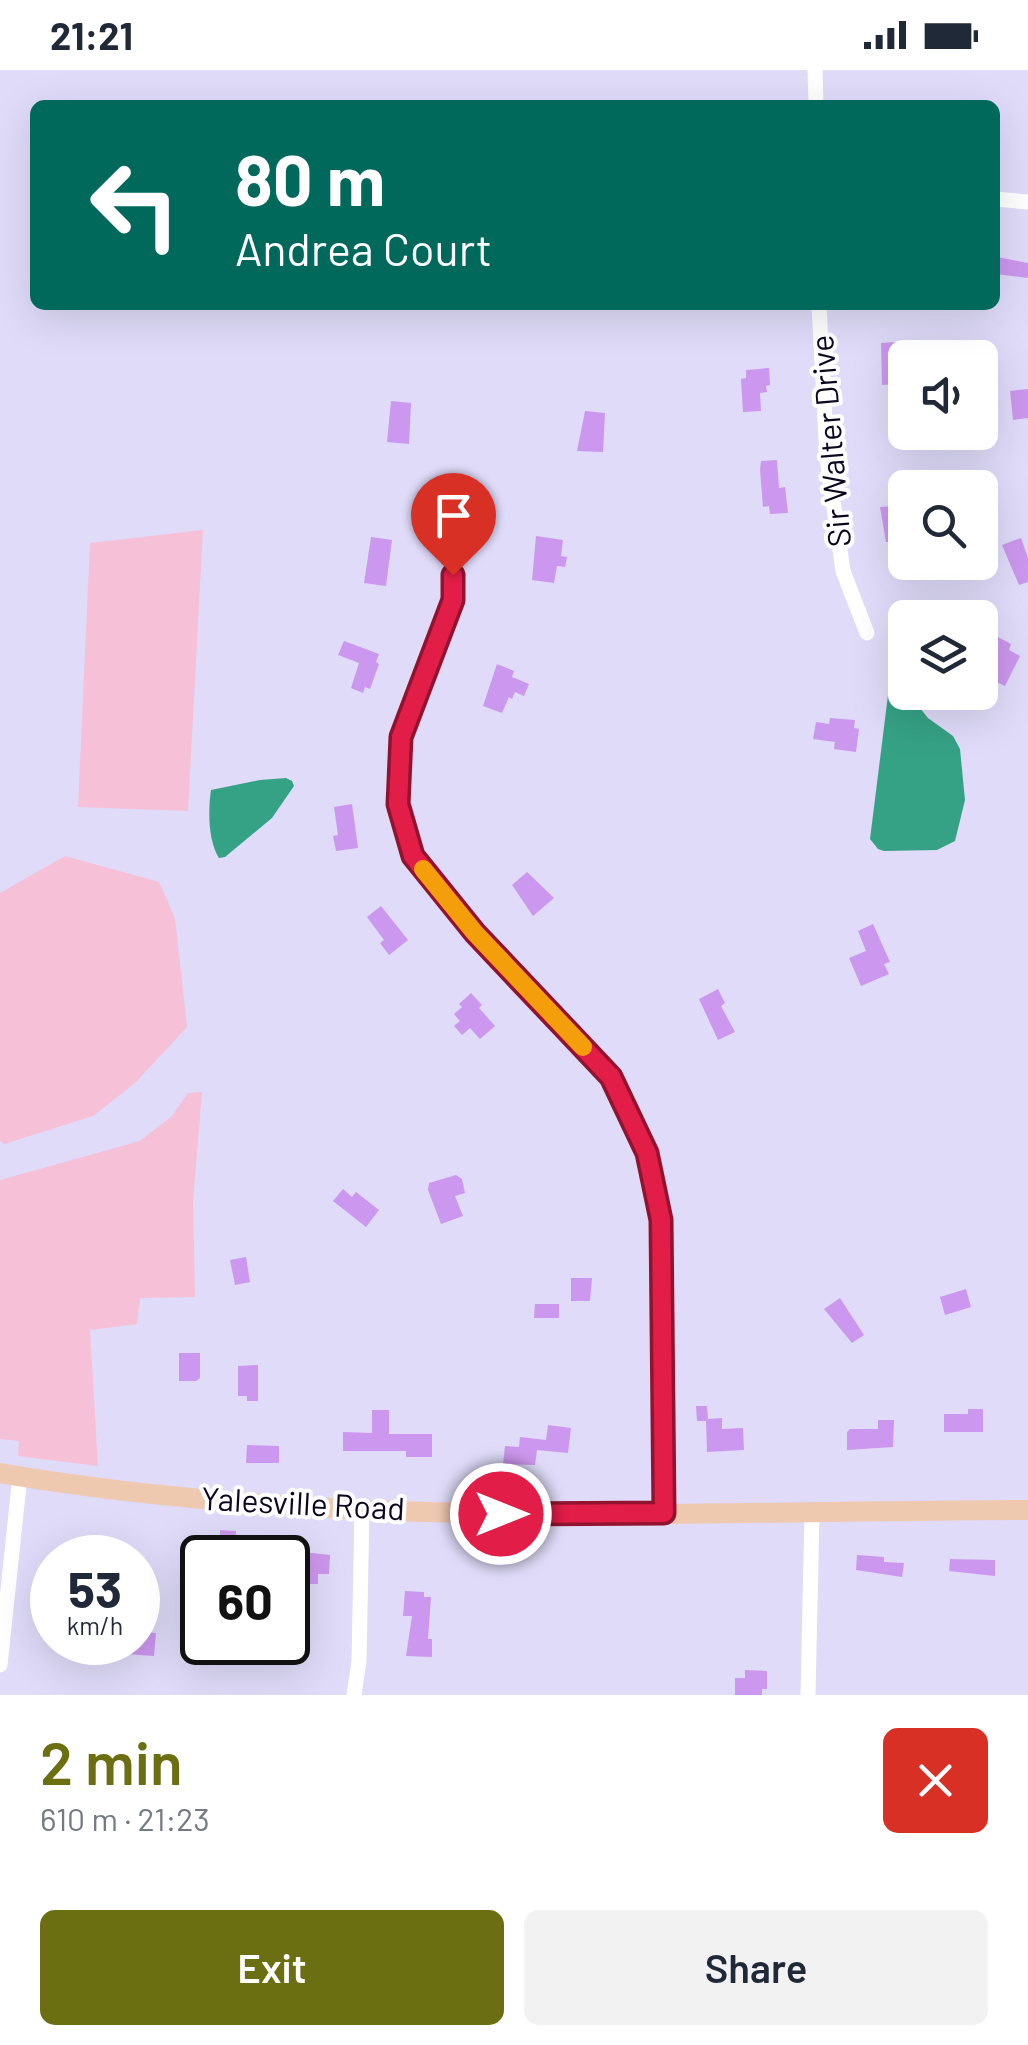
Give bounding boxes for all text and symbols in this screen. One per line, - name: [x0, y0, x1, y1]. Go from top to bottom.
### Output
- text: 21:21: [50, 12, 133, 58]
- text: 80 m: [235, 136, 385, 220]
- icon: left: [70, 140, 200, 270]
- text: Andrea Court: [235, 221, 492, 275]
- street label: Sir Walter Drive: [801, 334, 857, 549]
- map controls: [888, 340, 998, 710]
- button: sound: [888, 340, 998, 450]
- button: search: [888, 470, 998, 580]
- pin: [411, 473, 496, 576]
- icon: arrive: [426, 488, 481, 543]
- button: layers: [888, 600, 998, 710]
- position arrow: [449, 1462, 553, 1566]
- street label: Yalesville Road: [200, 1478, 406, 1526]
- speed limit sign: 60: [180, 1535, 310, 1665]
- text: 53: [68, 1558, 122, 1618]
- text: km/h: [67, 1610, 123, 1640]
- text: 2 min: [40, 1725, 183, 1797]
- button: close: [883, 1728, 988, 1833]
- text: 610 m · 21:23: [40, 1799, 210, 1837]
- button: Exit: [40, 1910, 504, 2025]
- button: Share: [524, 1910, 988, 2025]

